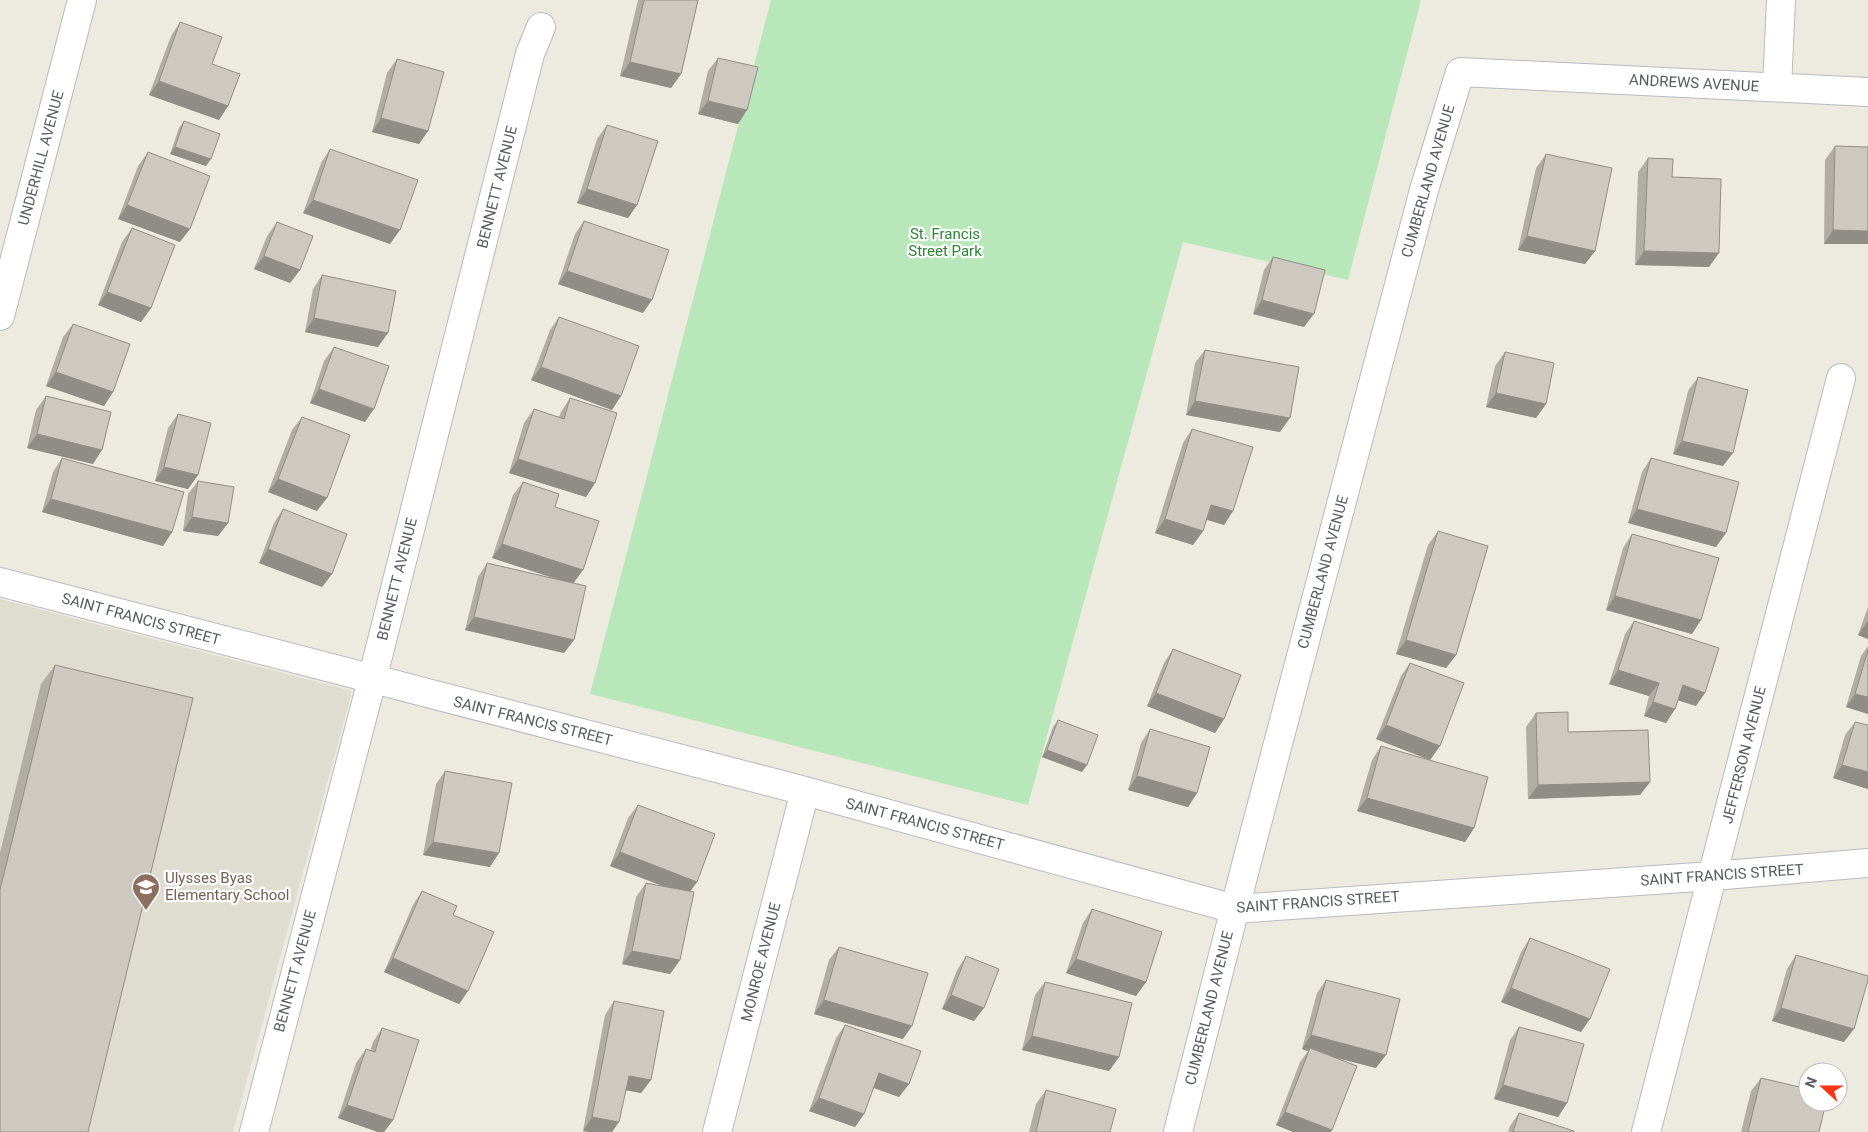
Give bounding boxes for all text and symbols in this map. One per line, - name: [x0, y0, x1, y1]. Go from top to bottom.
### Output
- street label: ANDREWS AVENUE: [1629, 71, 1760, 95]
- street label: UNDERHILL AVENUE: [14, 88, 68, 227]
- street label: CUMBERLAND AVENUE: [1398, 102, 1459, 259]
- street label: BENNETT AVENUE: [473, 123, 521, 250]
- park label: St. Francis Street Park: [908, 225, 982, 260]
- street label: CUMBERLAND AVENUE: [1294, 493, 1352, 651]
- street label: BENNETT AVENUE: [373, 515, 421, 642]
- street label: SAINT FRANCIS STREET: [60, 589, 222, 649]
- street label: JEFFERSON AVENUE: [1718, 684, 1770, 826]
- street label: SAINT FRANCIS STREET: [452, 693, 614, 750]
- street label: SAINT FRANCIS STREET: [844, 794, 1006, 854]
- street label: SAINT FRANCIS STREET: [1640, 860, 1804, 890]
- place label: Ulysses Byas Elementary School: [165, 869, 289, 904]
- school or university icon: Ulysses Byas Elementary School: [131, 872, 161, 911]
- street label: SAINT FRANCIS STREET: [1236, 887, 1400, 917]
- street label: MONROE AVENUE: [737, 900, 785, 1023]
- street label: BENNETT AVENUE: [270, 908, 320, 1034]
- street label: CUMBERLAND AVENUE: [1181, 929, 1237, 1087]
- north arrow: [1798, 1062, 1848, 1112]
- text: N: [1802, 1075, 1820, 1090]

